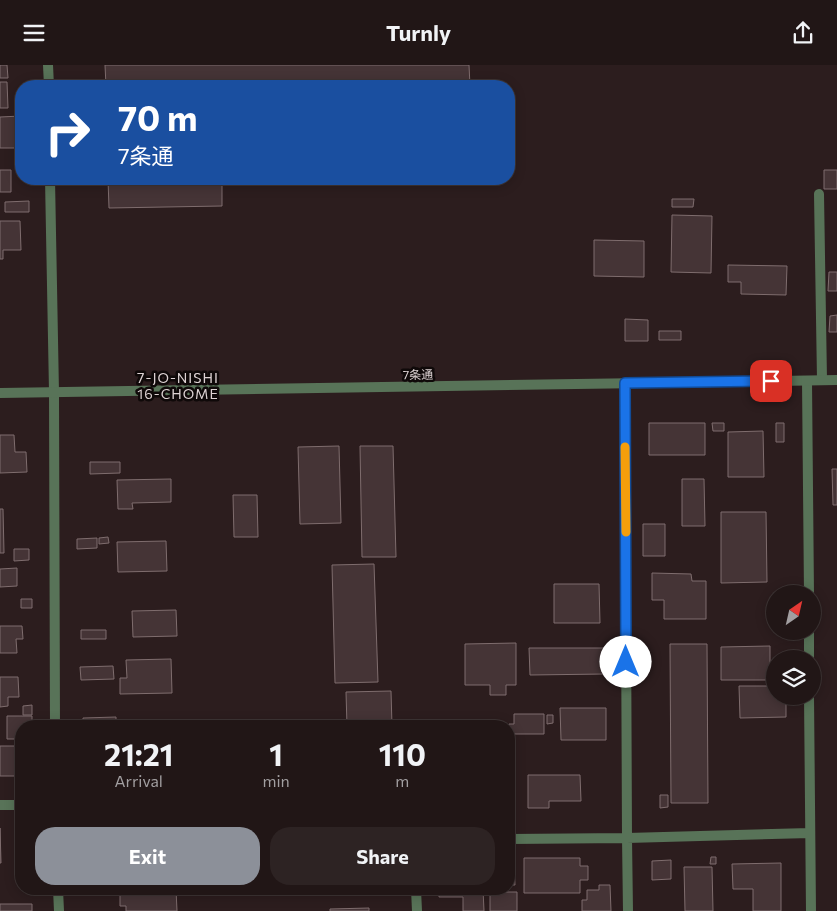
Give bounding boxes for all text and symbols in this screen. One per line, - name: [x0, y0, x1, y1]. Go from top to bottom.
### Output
- icon: menu: [20, 19, 48, 47]
- text: Turnly: [386, 19, 451, 46]
- icon: share: [789, 19, 817, 47]
- text: 70 m: [118, 95, 198, 138]
- icon: right: [35, 100, 100, 165]
- text: 7条通: [118, 142, 174, 169]
- pin: [750, 360, 792, 402]
- street label: 7条通: [403, 367, 433, 381]
- icon: arrive: [757, 367, 785, 395]
- district label: 7-JO-NISHI 16-CHOME: [137, 369, 219, 402]
- north arrow: [766, 585, 821, 640]
- map controls: [766, 585, 821, 705]
- position arrow: [599, 635, 651, 687]
- button: layers: [766, 650, 821, 705]
- text: 21:21: [104, 735, 173, 772]
- text: 1: [269, 735, 283, 772]
- text: 110: [379, 735, 426, 772]
- text: Arrival: [115, 771, 163, 790]
- text: min: [262, 771, 290, 790]
- text: m: [395, 771, 409, 790]
- button: Exit: [35, 827, 260, 885]
- button: Share: [270, 827, 495, 885]

